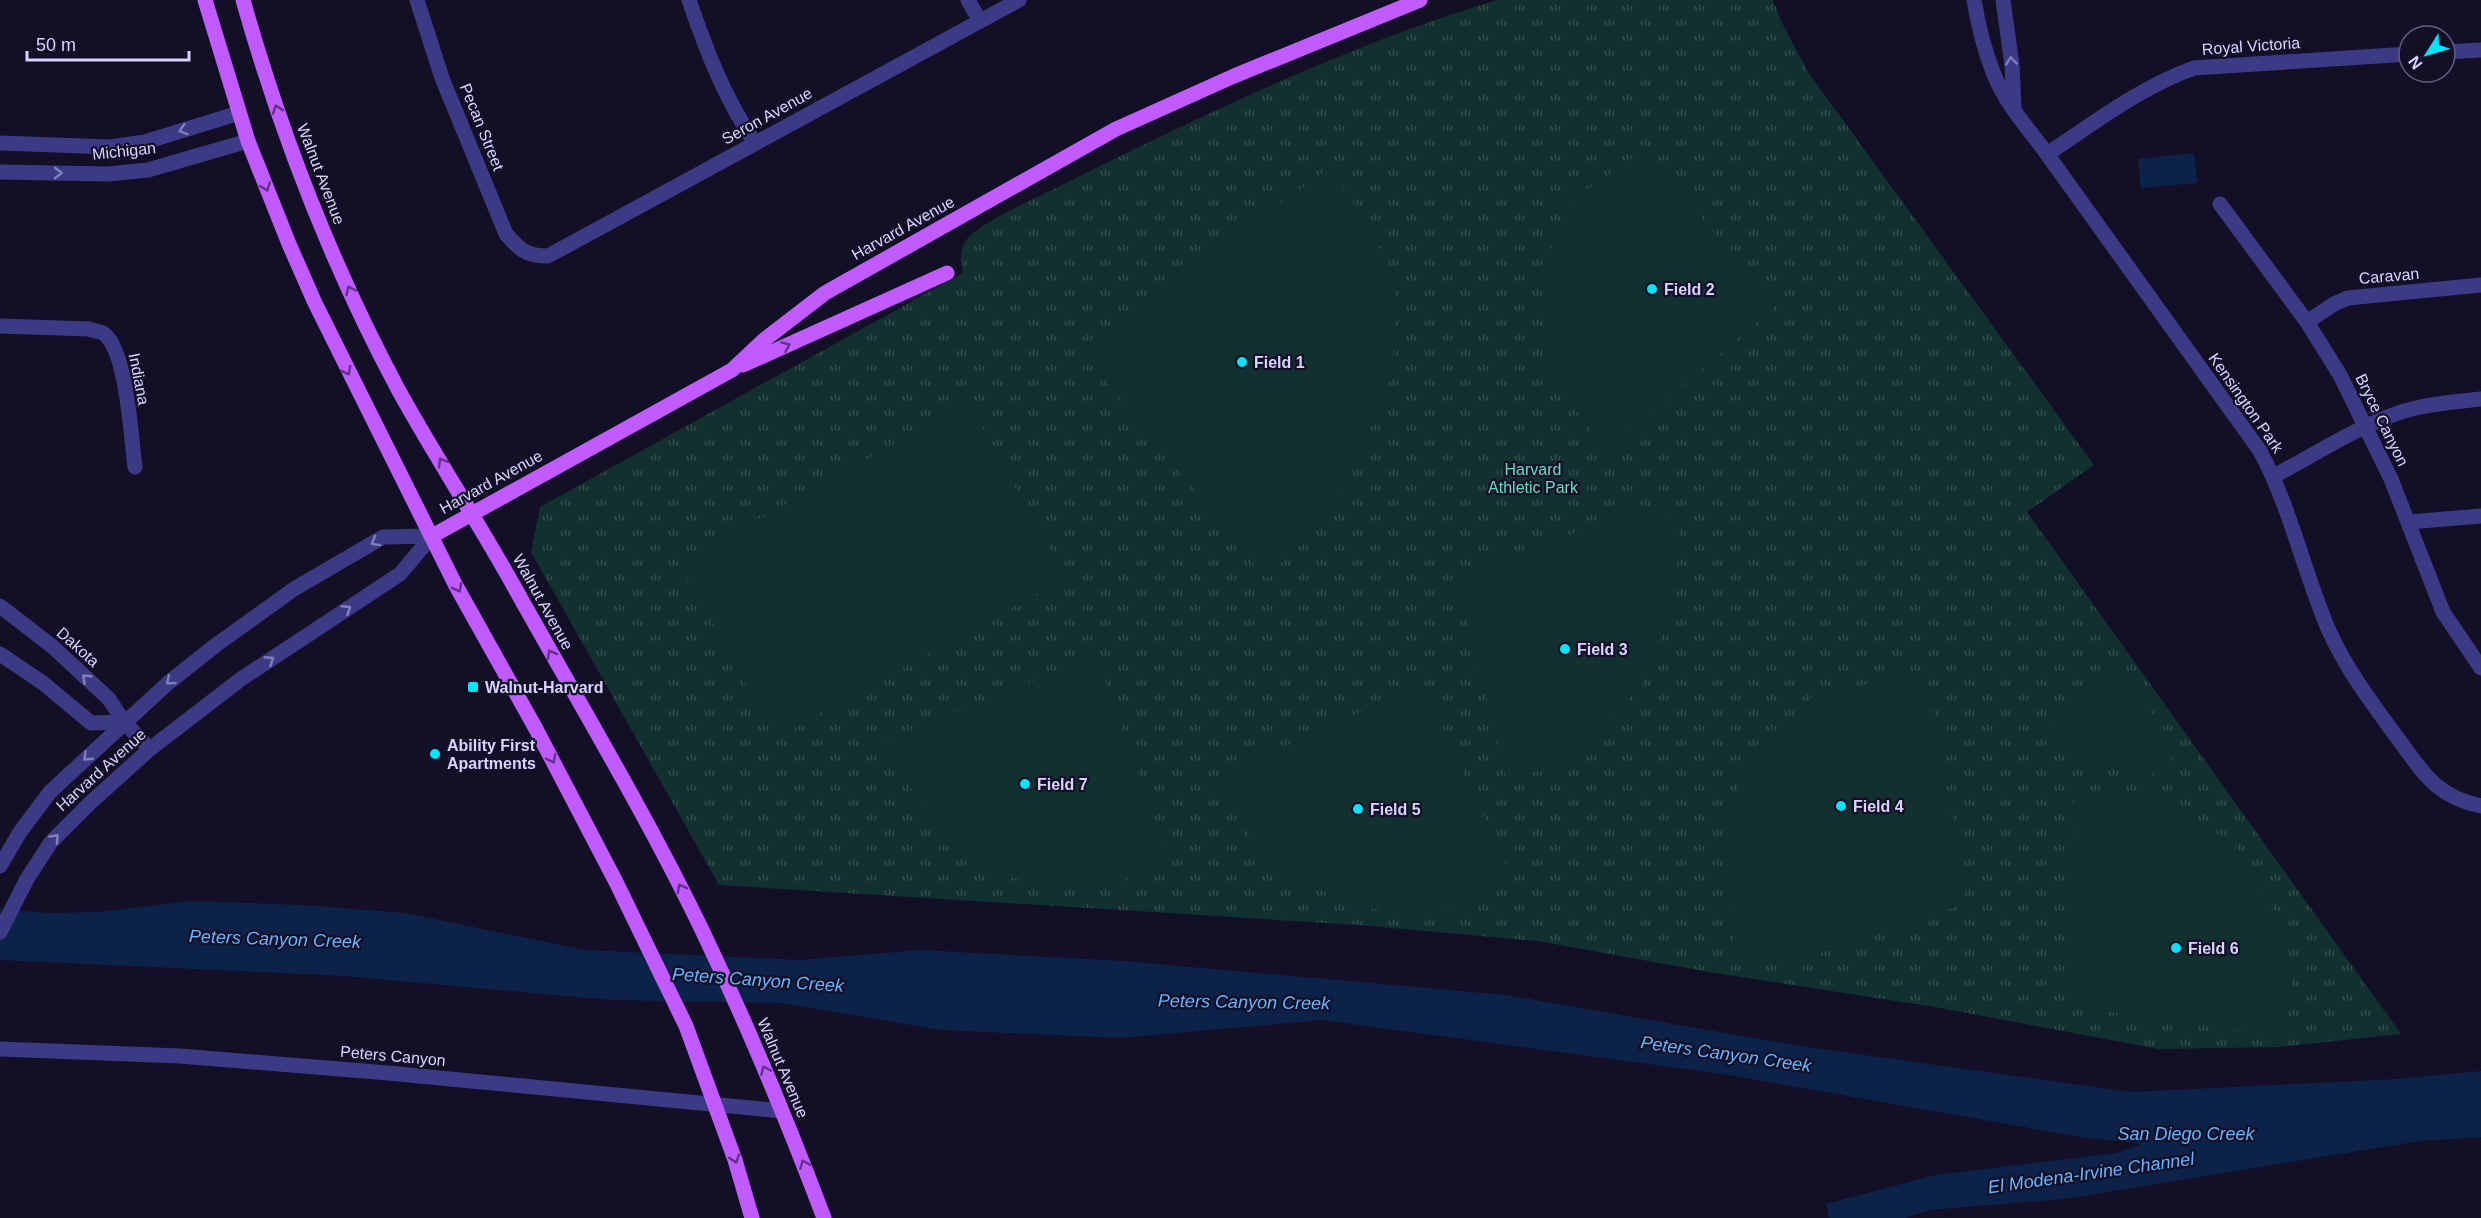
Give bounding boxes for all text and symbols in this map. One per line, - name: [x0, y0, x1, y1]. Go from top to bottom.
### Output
- scale bar: [27, 24, 189, 62]
- north arrow: [2397, 24, 2457, 84]
- street label: Royal Victoria: [2201, 34, 2301, 58]
- text: 50 m: [36, 35, 76, 55]
- text: N: [2405, 53, 2426, 72]
- one-way arrow: [2005, 56, 2018, 65]
- street label: Pecan Street: [457, 81, 507, 174]
- street label: Seron Avenue: [719, 84, 815, 148]
- one-way arrow: [272, 104, 285, 115]
- street label: Walnut Avenue: [294, 121, 348, 227]
- one-way arrow: [178, 123, 189, 135]
- street label: Michigan: [91, 139, 157, 163]
- one-way arrow: [54, 167, 63, 179]
- one-way arrow: [259, 182, 272, 192]
- street label: Harvard Avenue: [849, 193, 957, 263]
- street label: Caravan: [2358, 265, 2420, 287]
- place label: Field 2: [1664, 281, 1715, 298]
- marker: Field 2: [1645, 282, 1659, 296]
- one-way arrow: [346, 286, 358, 297]
- one-way arrow: [779, 341, 790, 353]
- street label: Kensington Park: [2205, 350, 2287, 457]
- street label: Indiana: [126, 352, 152, 406]
- place label: Field 1: [1254, 354, 1305, 371]
- marker: Field 1: [1235, 355, 1249, 369]
- one-way arrow: [340, 365, 351, 375]
- street label: Bryce Canyon: [2352, 371, 2412, 469]
- street label: Harvard Avenue: [437, 447, 545, 517]
- one-way arrow: [437, 458, 449, 468]
- park label: Harvard Athletic Park: [1488, 461, 1579, 496]
- one-way arrow: [371, 535, 381, 546]
- street label: Walnut Avenue: [510, 551, 576, 653]
- one-way arrow: [451, 582, 462, 593]
- one-way arrow: [340, 605, 351, 616]
- street label: Dakota: [53, 624, 103, 670]
- place label: Field 3: [1577, 641, 1628, 658]
- marker: Field 3: [1558, 642, 1572, 656]
- one-way arrow: [547, 650, 559, 660]
- one-way arrow: [263, 656, 274, 667]
- one-way arrow: [82, 674, 93, 685]
- one-way arrow: [166, 674, 177, 685]
- place label: Walnut-Harvard: [485, 679, 604, 696]
- marker: Walnut-Harvard: [466, 680, 480, 694]
- street label: Harvard Avenue: [53, 725, 149, 815]
- place label: Ability First Apartments: [447, 737, 536, 772]
- marker: Ability First Apartments: [428, 747, 442, 761]
- one-way arrow: [83, 750, 94, 761]
- one-way arrow: [545, 753, 556, 764]
- place label: Field 7: [1037, 776, 1088, 793]
- marker: Field 7: [1018, 777, 1032, 791]
- place label: Field 4: [1853, 798, 1904, 815]
- marker: Field 4: [1834, 799, 1848, 813]
- place label: Field 5: [1370, 801, 1421, 818]
- marker: Field 5: [1351, 802, 1365, 816]
- one-way arrow: [48, 834, 59, 845]
- one-way arrow: [676, 883, 688, 894]
- water label: Peters Canyon Creek: [189, 926, 362, 952]
- place label: Field 6: [2188, 940, 2239, 957]
- marker: Field 6: [2169, 941, 2183, 955]
- water label: Peters Canyon Creek: [671, 964, 846, 996]
- water label: Peters Canyon Creek: [1158, 990, 1331, 1014]
- street label: Walnut Avenue: [754, 1016, 812, 1121]
- water label: Peters Canyon Creek: [1639, 1032, 1814, 1076]
- street label: Peters Canyon: [340, 1043, 446, 1069]
- one-way arrow: [761, 1066, 773, 1077]
- water label: San Diego Creek: [2117, 1124, 2256, 1144]
- water label: El Modena-Irvine Channel: [1987, 1148, 2196, 1197]
- one-way arrow: [727, 1153, 740, 1164]
- one-way arrow: [798, 1159, 811, 1170]

